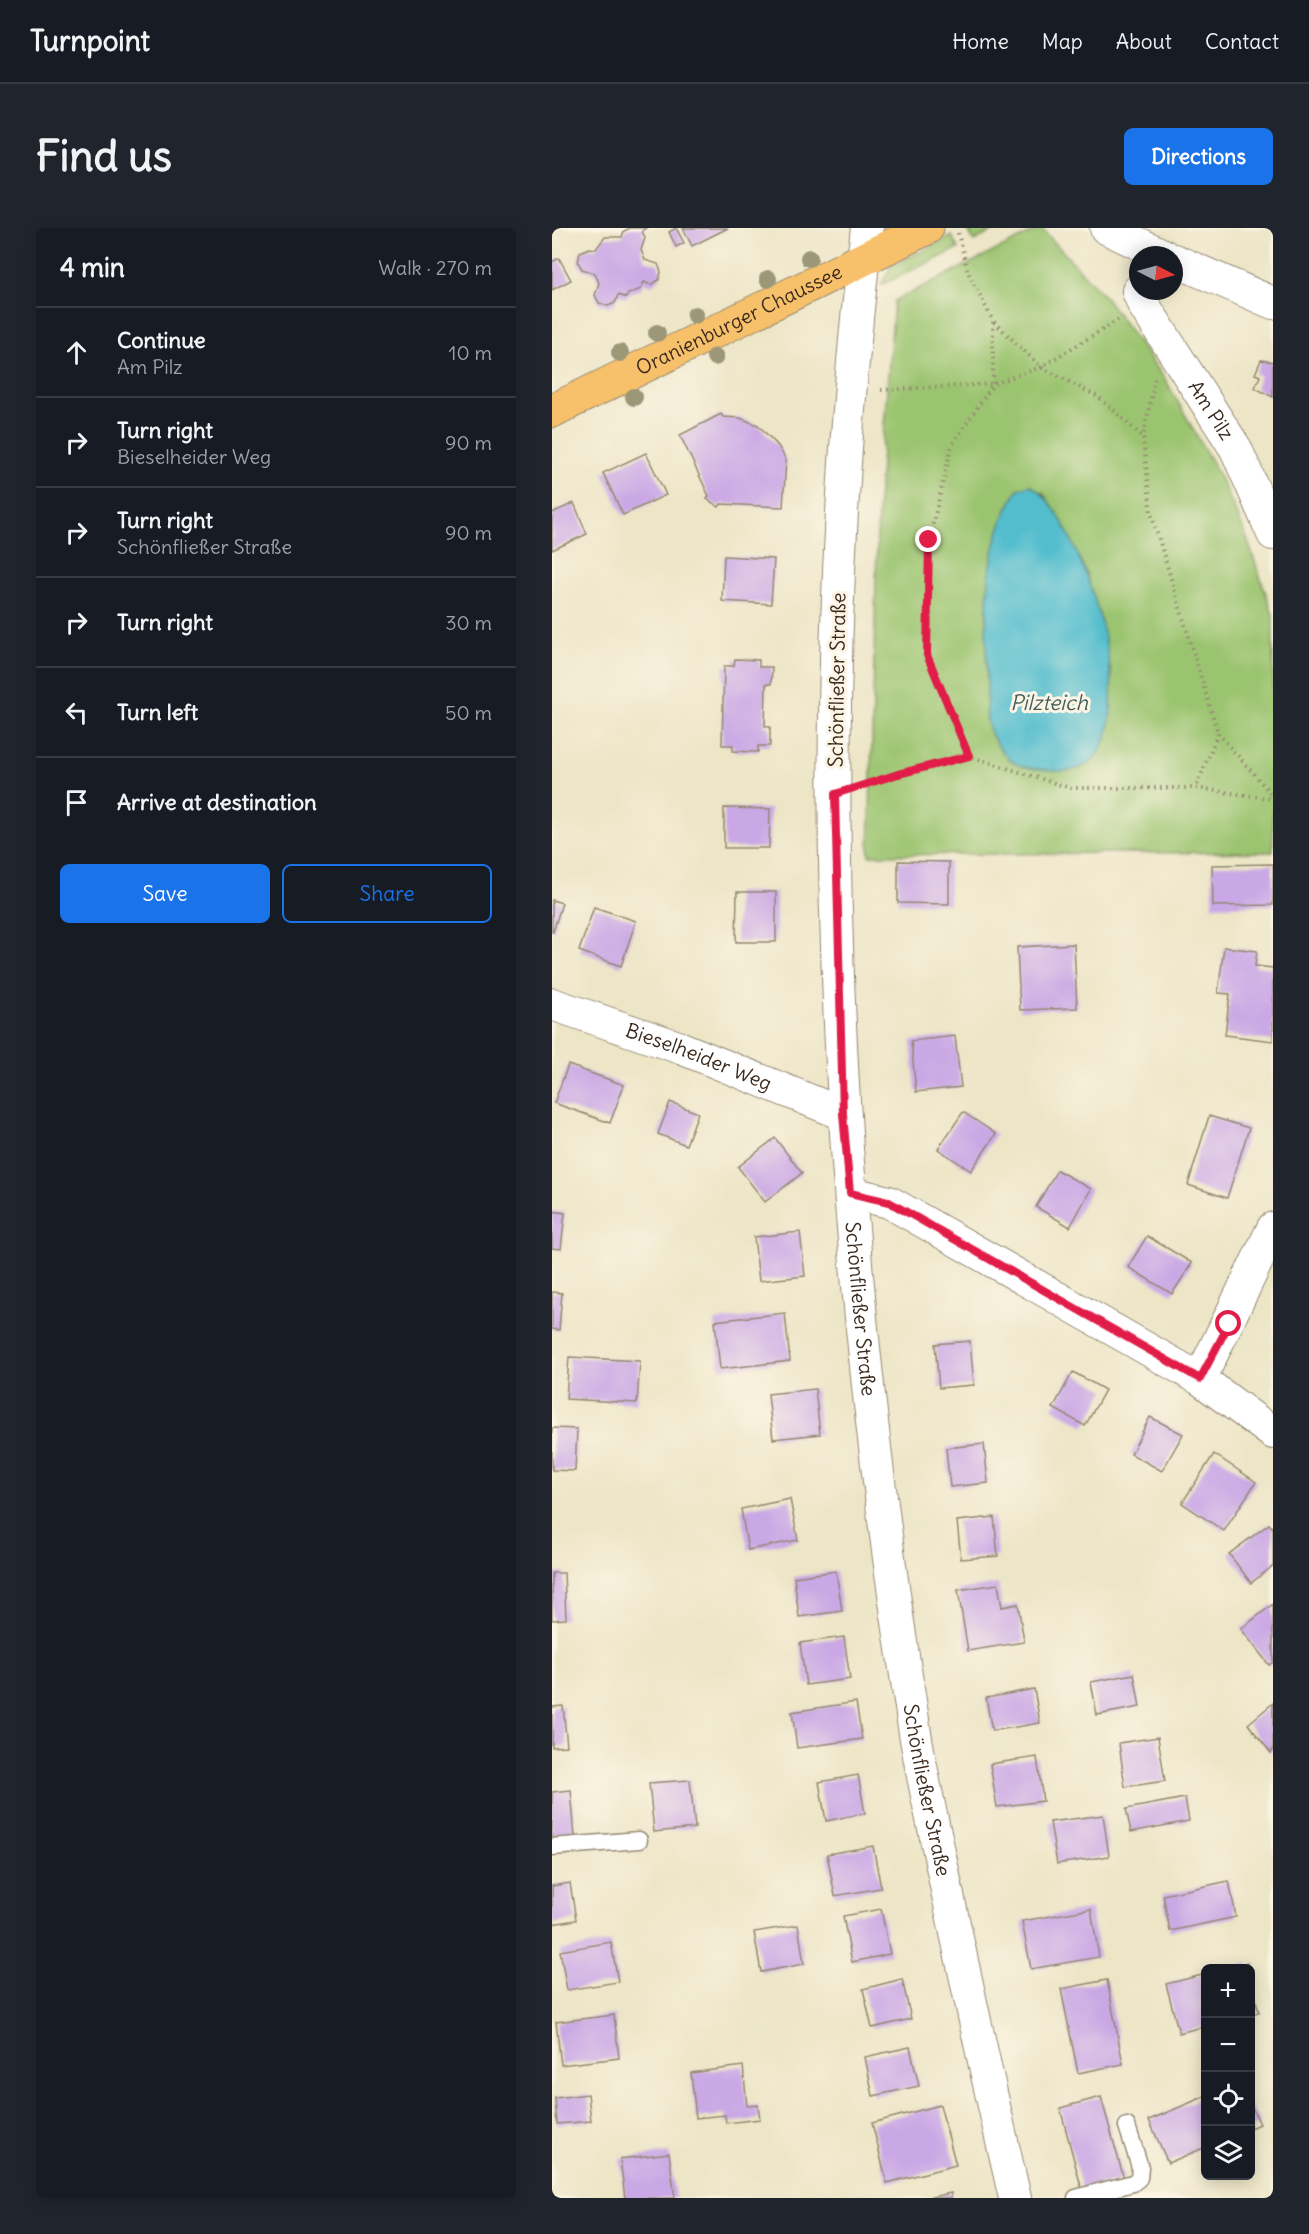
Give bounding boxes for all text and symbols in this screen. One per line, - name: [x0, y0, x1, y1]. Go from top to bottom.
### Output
- text: Turnpoint: [30, 23, 150, 59]
- text: Home: [952, 28, 1009, 55]
- text: Map: [1042, 28, 1083, 55]
- text: About: [1116, 28, 1172, 55]
- text: Contact: [1205, 28, 1279, 55]
- button: Directions: [1124, 128, 1273, 185]
- text: Find us: [36, 130, 172, 182]
- north arrow: [1129, 246, 1183, 300]
- text: 4 min: [60, 251, 125, 284]
- text: Walk · 270 m: [378, 255, 492, 280]
- street label: Oranienburger Chaussee: [631, 258, 846, 380]
- text: Continue: [117, 326, 206, 354]
- icon: ahead: [60, 336, 93, 369]
- text: 10 m: [449, 340, 492, 365]
- text: Am Pilz: [117, 354, 183, 379]
- street label: Am Pilz: [1183, 375, 1240, 444]
- text: Turn right: [117, 416, 213, 444]
- icon: right: [60, 426, 93, 459]
- text: 90 m: [445, 430, 492, 455]
- text: Bieselheider Weg: [117, 444, 271, 469]
- text: Turn right: [117, 506, 213, 534]
- icon: right: [60, 516, 93, 549]
- text: 90 m: [445, 520, 492, 545]
- route end: [915, 526, 941, 552]
- text: Schönfließer Straße: [117, 534, 292, 559]
- street label: Schönfließer Straße: [822, 592, 851, 768]
- icon: right: [60, 606, 93, 639]
- text: Turn right: [117, 608, 213, 636]
- text: 30 m: [445, 610, 492, 635]
- water label: Pilzteich: [1010, 689, 1089, 716]
- icon: left: [60, 696, 93, 729]
- text: Turn left: [117, 698, 198, 726]
- text: 50 m: [445, 700, 492, 725]
- icon: arrive: [60, 786, 93, 819]
- text: Arrive at destination: [117, 788, 317, 816]
- button: Save: [60, 864, 270, 923]
- button: Share: [282, 864, 492, 923]
- street label: Bieselheider Weg: [623, 1017, 776, 1096]
- street label: Schönfließer Straße: [840, 1221, 882, 1397]
- route start: [1215, 1310, 1241, 1336]
- street label: Schönfließer Straße: [899, 1702, 957, 1878]
- map controls: [1201, 1964, 1255, 2180]
- button: +: [1201, 1964, 1255, 2018]
- button: −: [1201, 2018, 1255, 2072]
- button: locate: [1201, 2072, 1255, 2126]
- button: layers: [1201, 2126, 1255, 2180]

